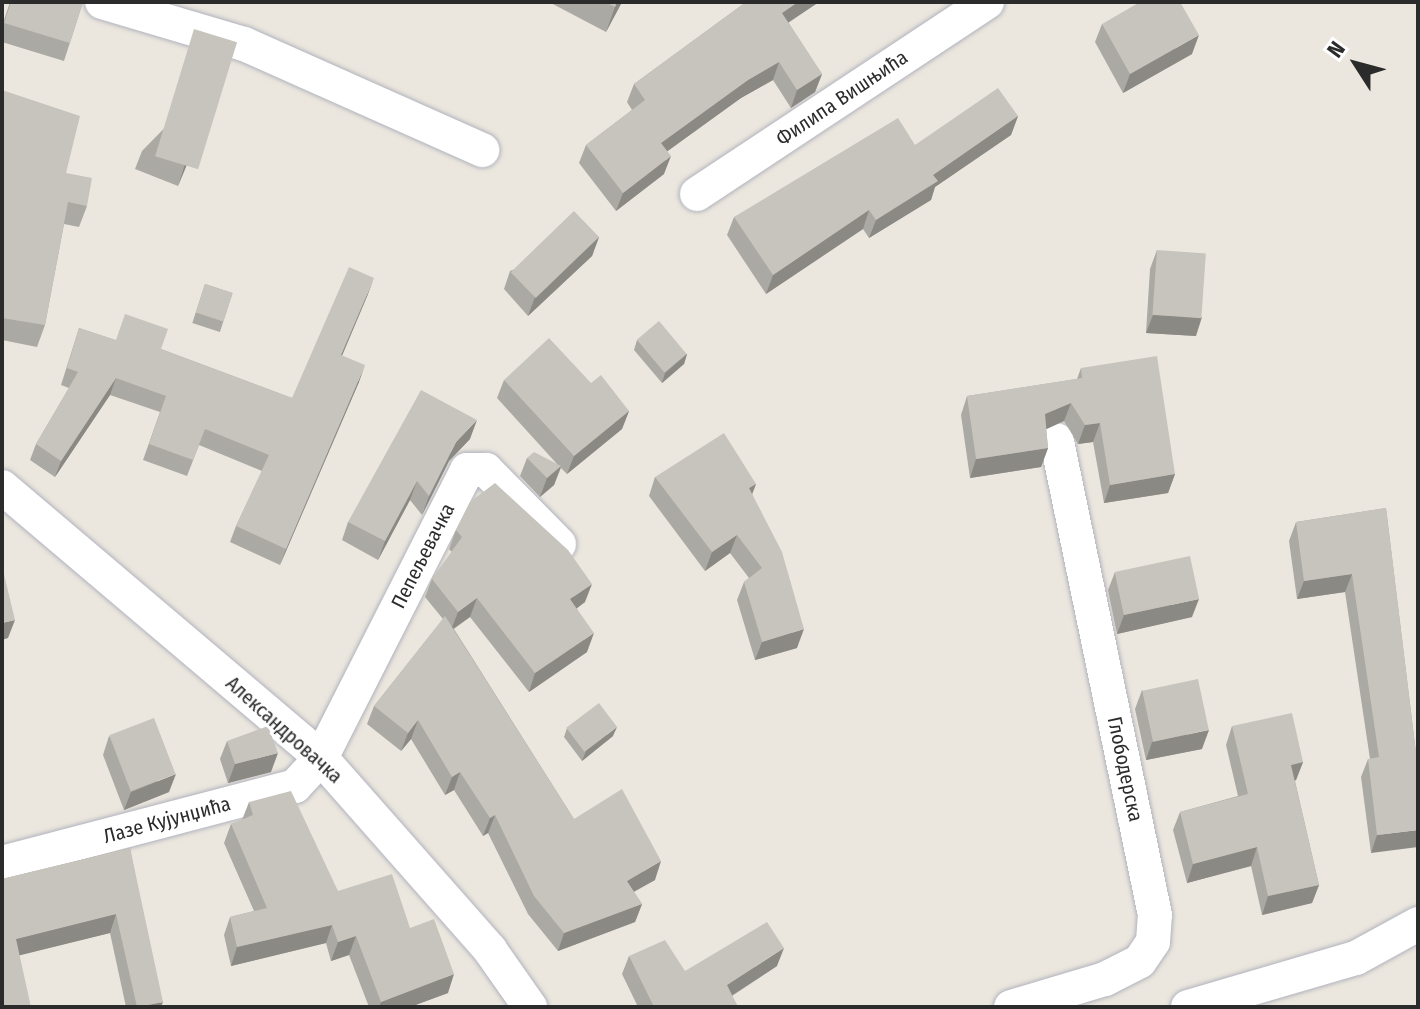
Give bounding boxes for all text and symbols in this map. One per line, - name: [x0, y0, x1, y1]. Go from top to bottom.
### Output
- north arrow: [1316, 24, 1396, 104]
- text: N: [1321, 36, 1351, 63]
- street label: Филипа Вишњића: [772, 45, 912, 151]
- street label: Пепељевачка: [386, 499, 460, 613]
- street label: Александровачка: [221, 671, 347, 789]
- street label: Глободерска: [1102, 714, 1148, 824]
- street label: Лазе Кујунџића: [101, 792, 233, 848]

